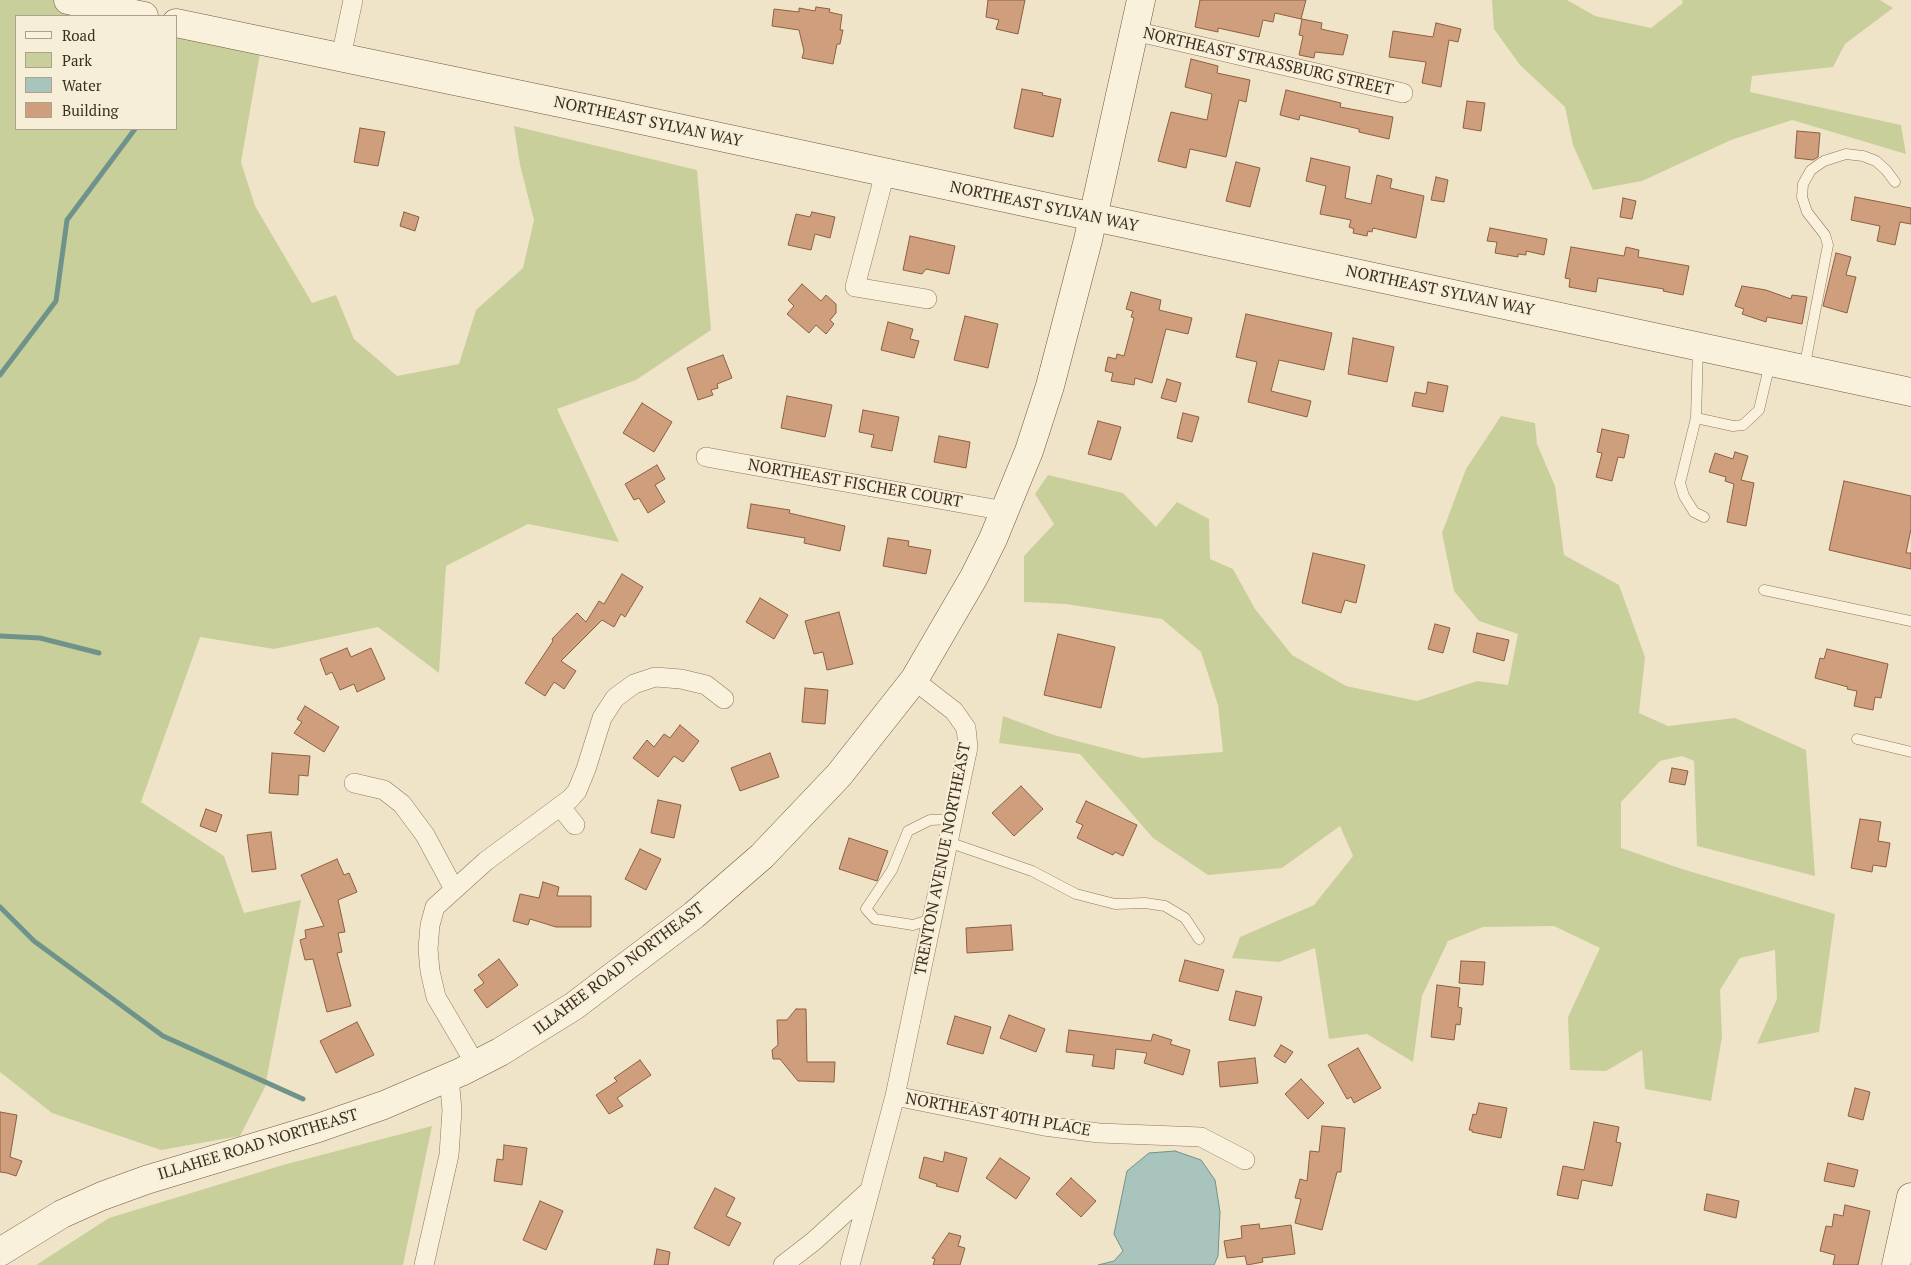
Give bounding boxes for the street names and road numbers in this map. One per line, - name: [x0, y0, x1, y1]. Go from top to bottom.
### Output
- street label: NORTHEAST STRASSBURG STREET: [1141, 24, 1395, 100]
- street label: NORTHEAST SYLVAN WAY: [552, 93, 744, 151]
- street label: NORTHEAST SYLVAN WAY: [948, 178, 1140, 236]
- street label: NORTHEAST SYLVAN WAY: [1344, 262, 1536, 320]
- street label: NORTHEAST FISCHER COURT: [746, 456, 964, 512]
- street label: TRENTON AVENUE NORTHEAST: [911, 741, 975, 977]
- street label: ILLAHEE ROAD NORTHEAST: [530, 899, 708, 1039]
- street label: NORTHEAST 40TH PLACE: [904, 1089, 1092, 1141]
- street label: ILLAHEE ROAD NORTHEAST: [156, 1105, 360, 1185]

